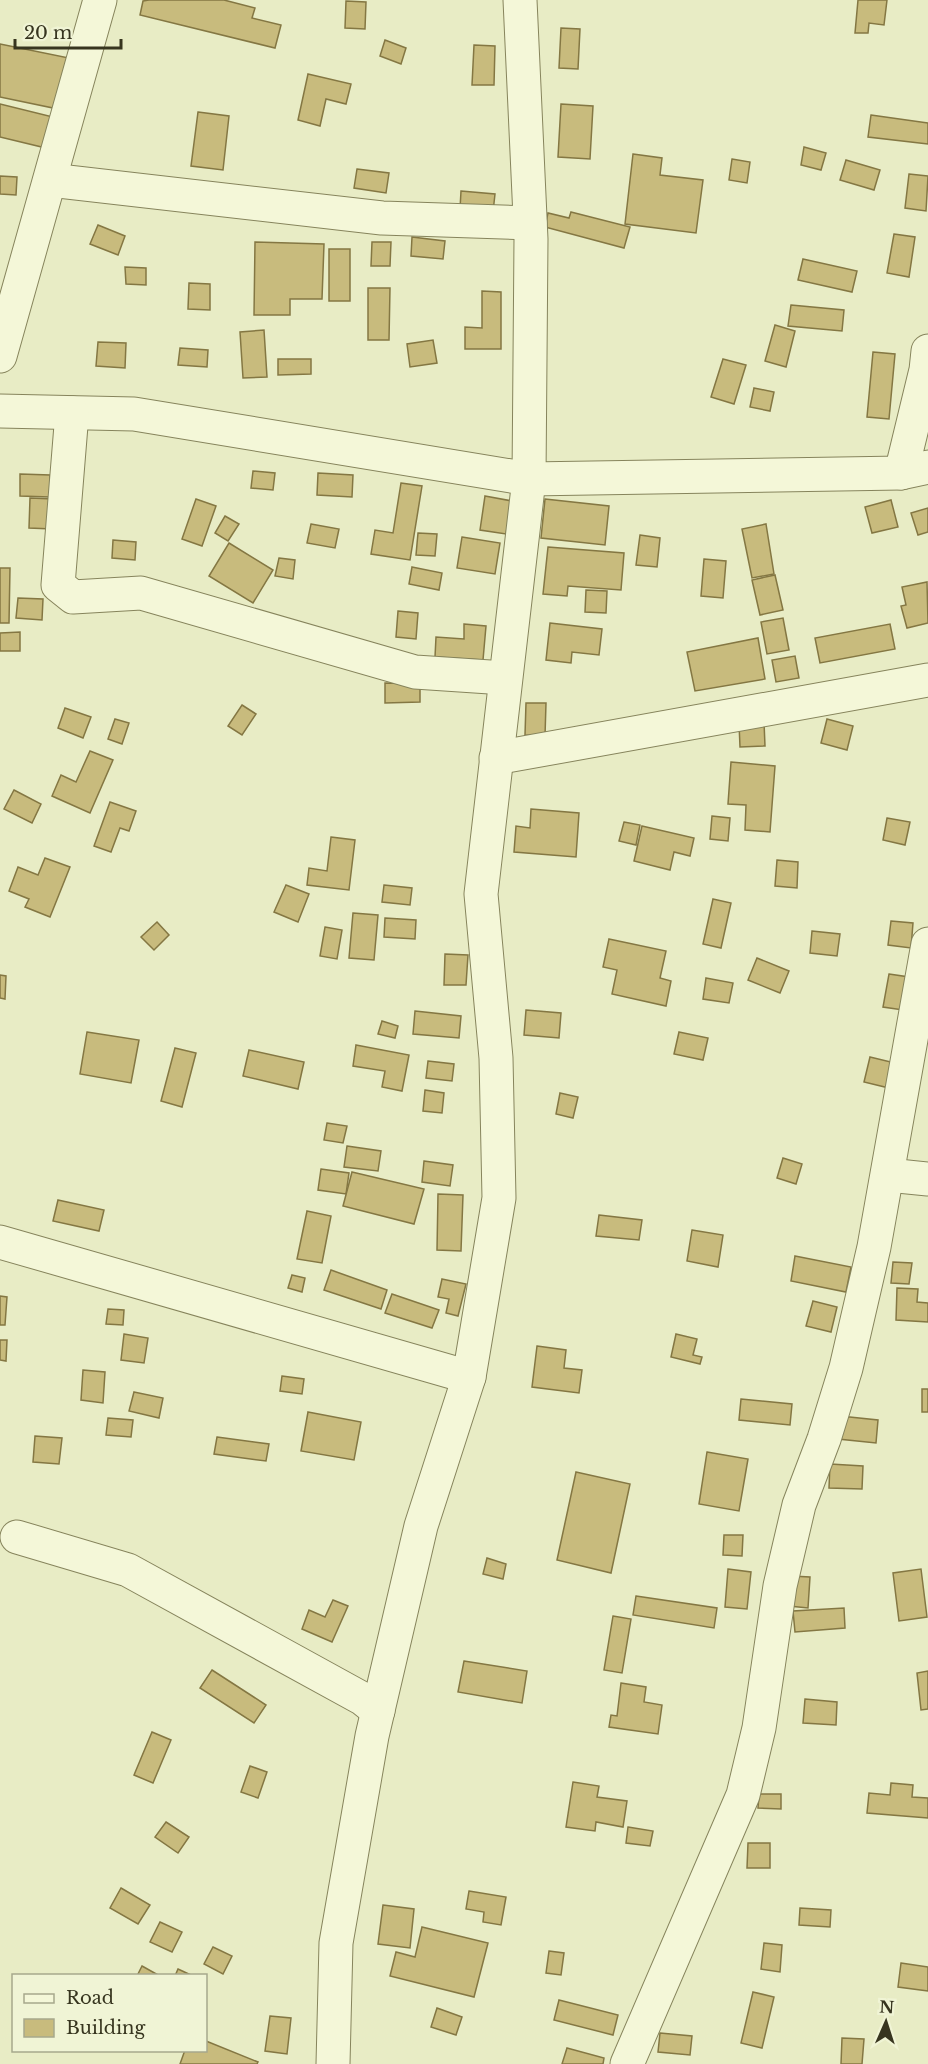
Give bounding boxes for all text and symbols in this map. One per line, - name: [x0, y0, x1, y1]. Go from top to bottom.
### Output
- scale bar: [15, 12, 122, 50]
- text: 20 m: [24, 22, 72, 44]
- legend: [12, 1974, 207, 2052]
- text: Road: [66, 1987, 114, 2009]
- north arrow: [856, 1992, 916, 2052]
- text: N: [879, 1997, 895, 2017]
- text: Building: [66, 2017, 145, 2039]

